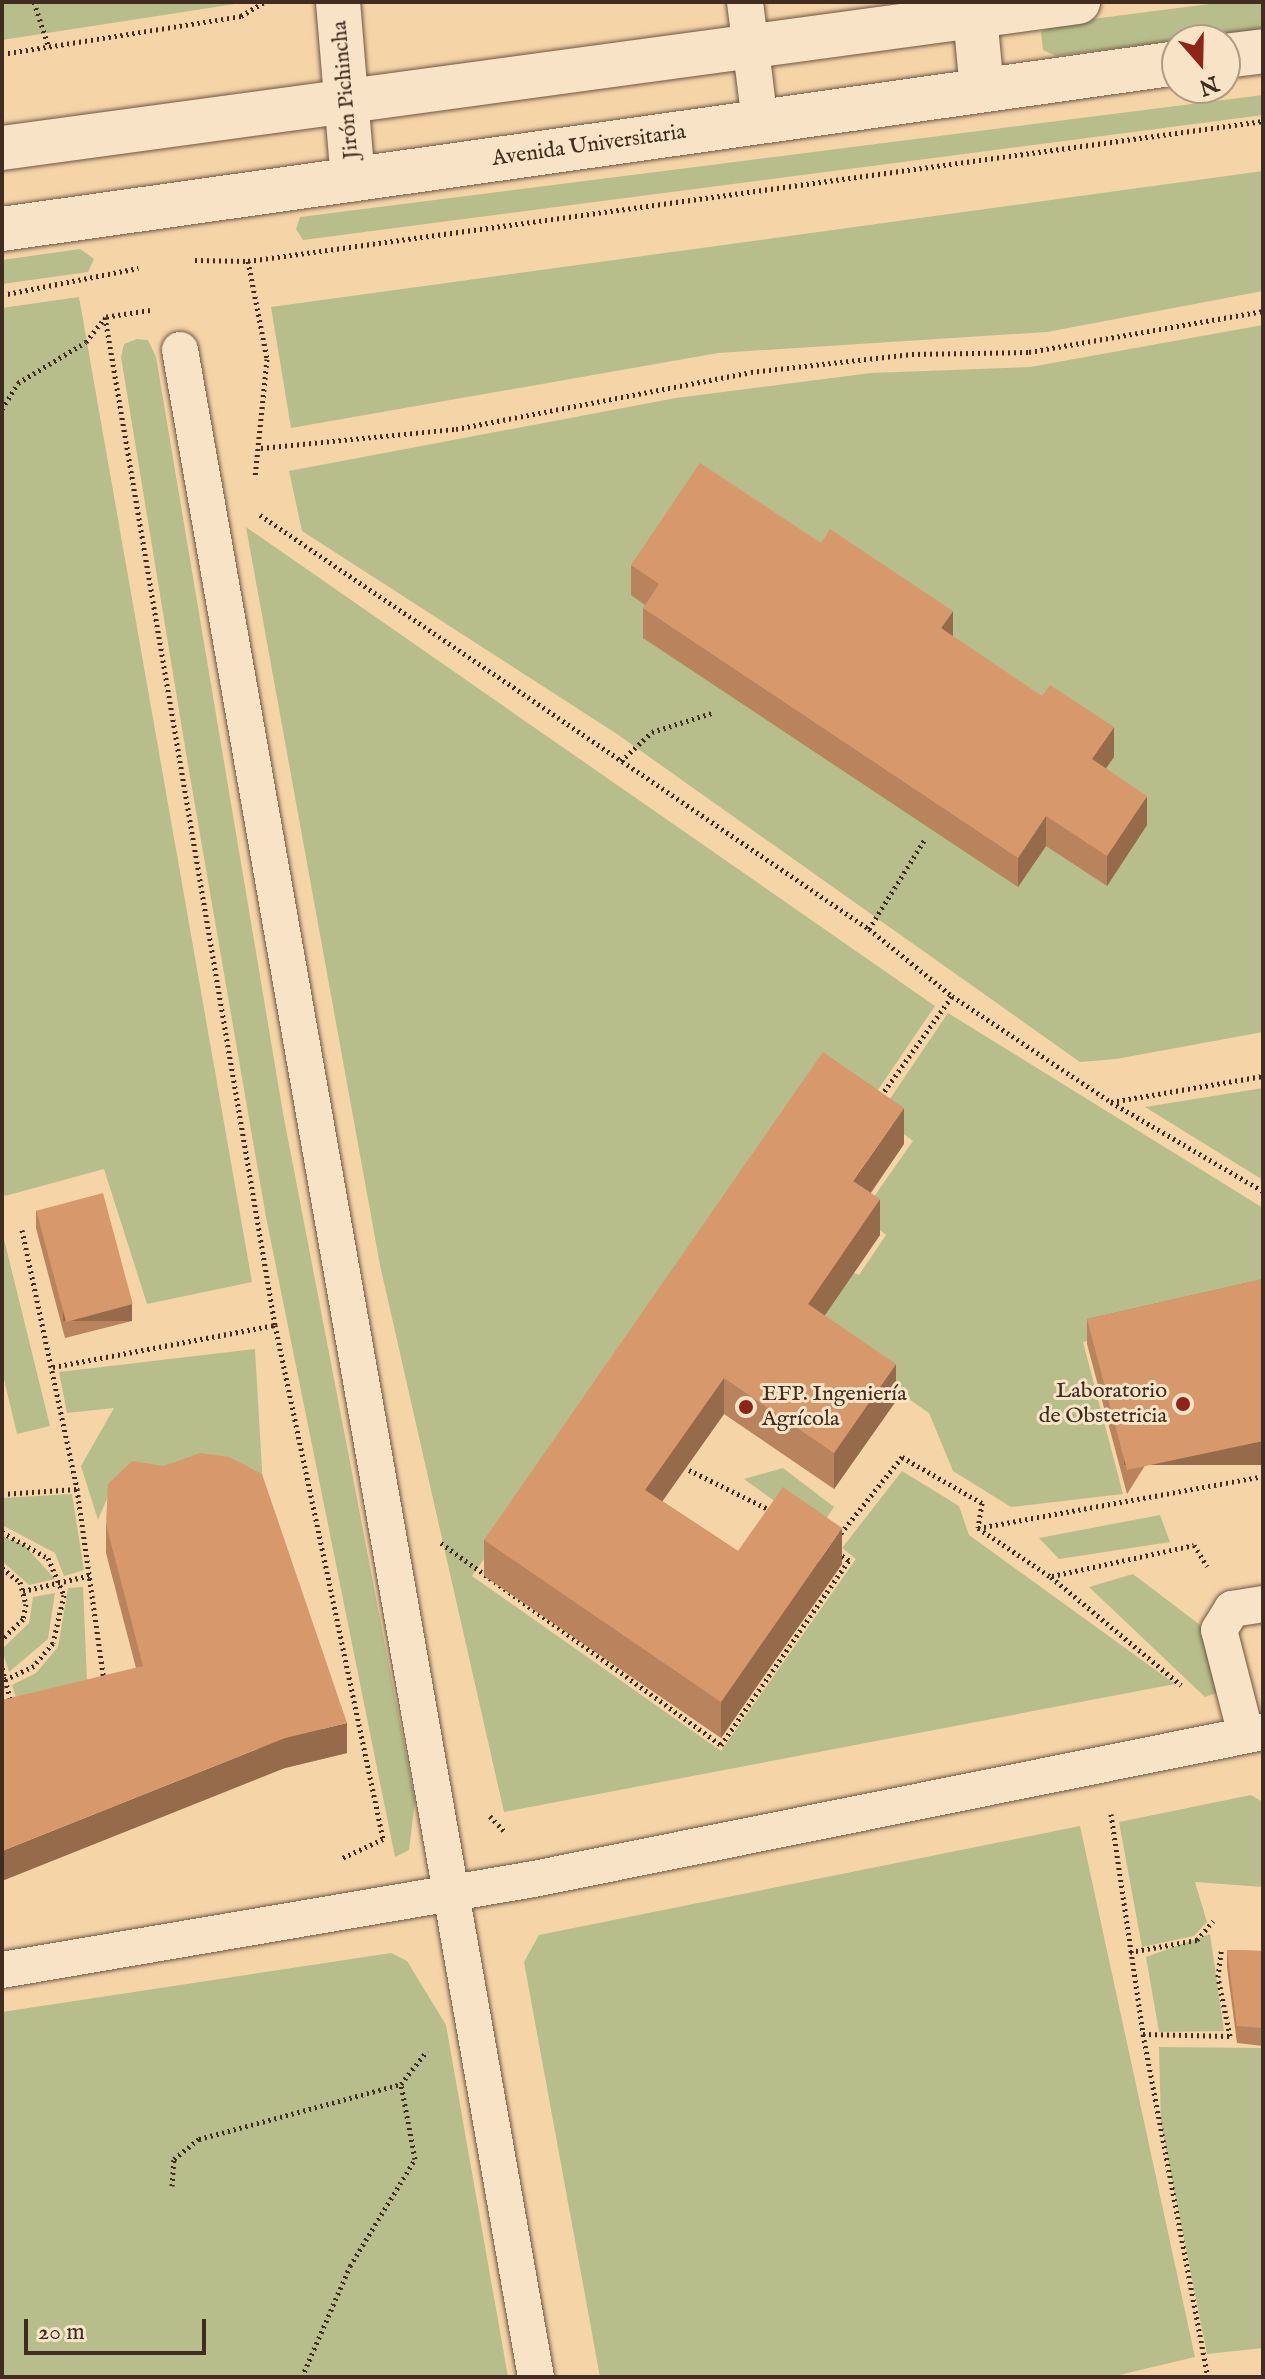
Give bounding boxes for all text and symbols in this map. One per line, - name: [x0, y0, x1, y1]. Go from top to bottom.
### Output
- street label: Jirón Pichincha: [327, 20, 365, 160]
- north arrow: [1161, 24, 1241, 104]
- text: N: [1195, 68, 1222, 101]
- street label: Avenida Universitaria: [491, 119, 687, 173]
- place label: Laboratorio de Obstetricia: [1039, 1378, 1167, 1430]
- place label: EFP. Ingeniería Agrícola: [762, 1381, 907, 1432]
- marker: Laboratorio de Obstetricia: [1174, 1395, 1192, 1413]
- marker: EFP. Ingeniería Agrícola: [737, 1398, 755, 1416]
- scale bar: [28, 2303, 210, 2353]
- text: 20 m: [38, 2317, 85, 2348]

